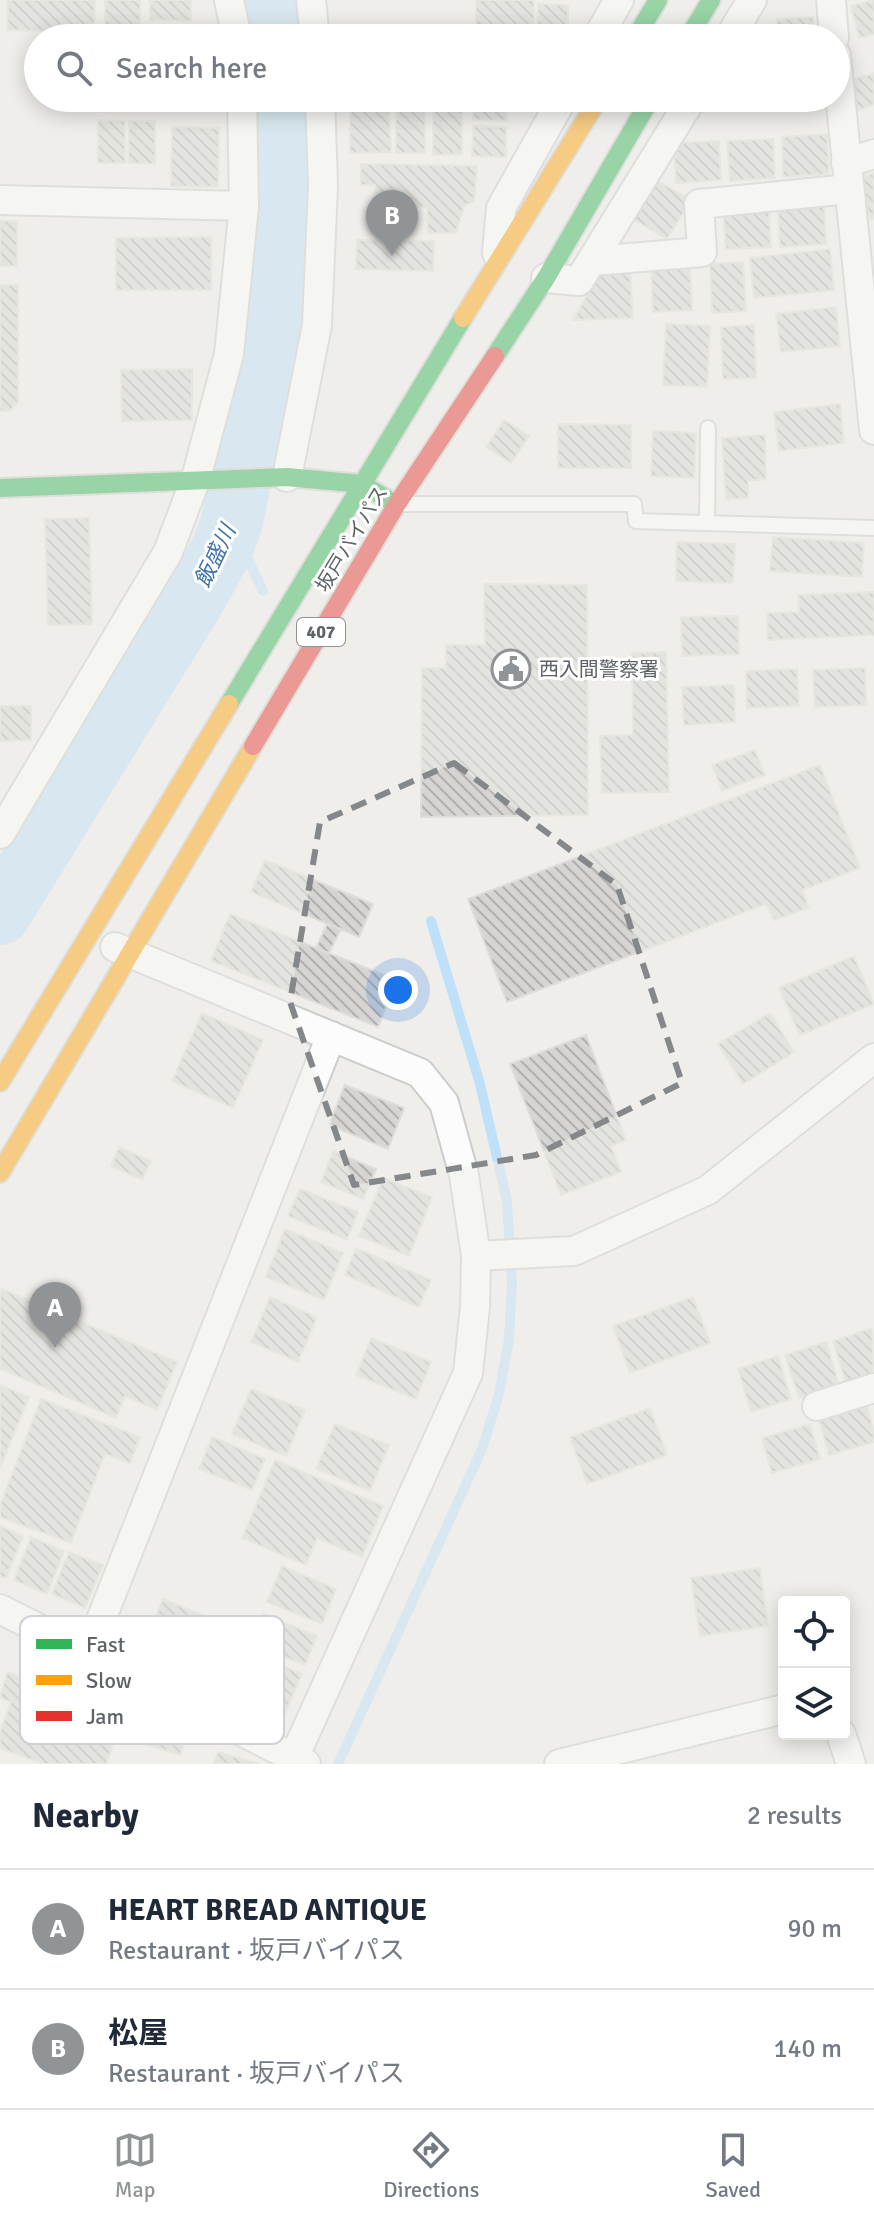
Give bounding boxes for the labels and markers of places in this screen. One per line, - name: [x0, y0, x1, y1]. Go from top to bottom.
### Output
- pin: B: [366, 190, 418, 256]
- public building icon: 西入間警察署: [490, 648, 532, 690]
- place label: 西入間警察署: [539, 657, 659, 682]
- pin: A: [29, 1282, 81, 1348]

